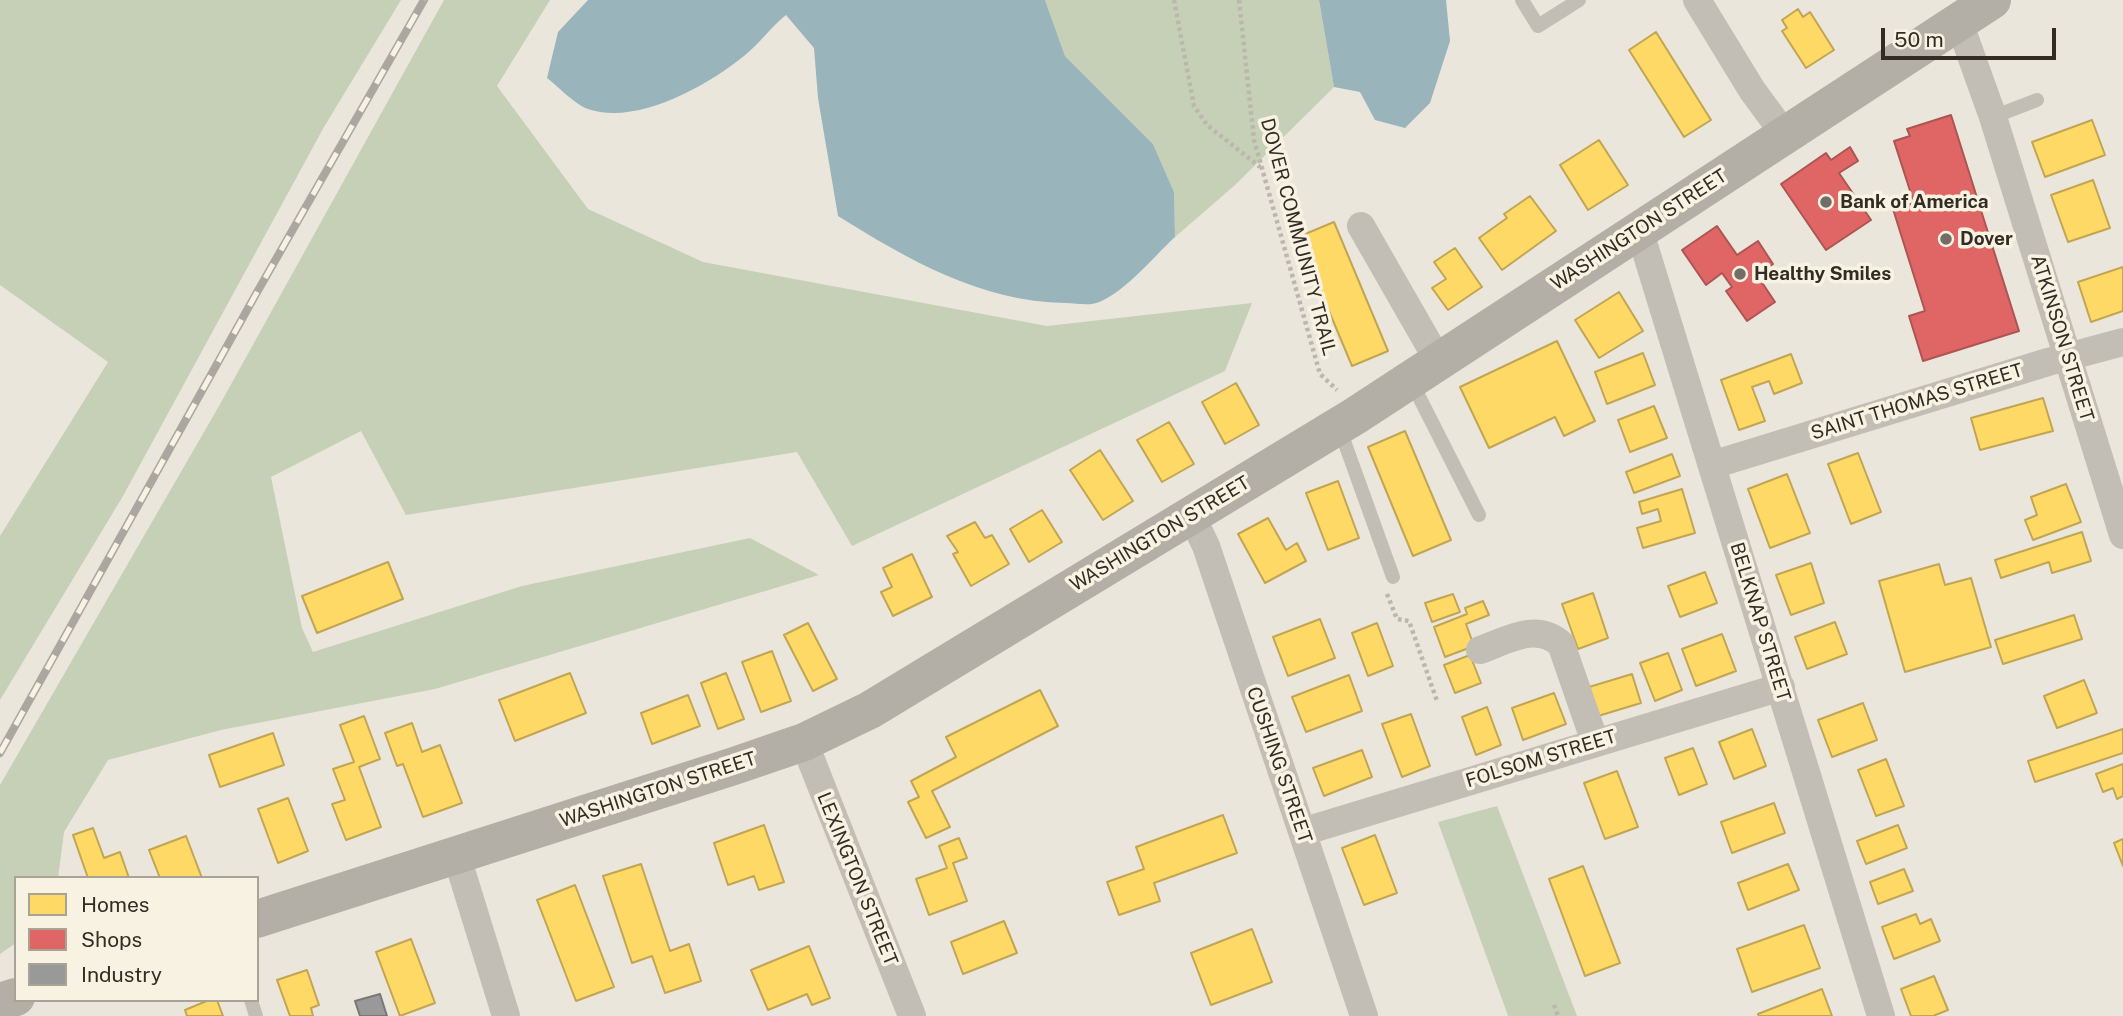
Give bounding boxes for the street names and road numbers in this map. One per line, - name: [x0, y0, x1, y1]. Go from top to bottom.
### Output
- street label: DOVER COMMUNITY TRAIL: [1255, 116, 1341, 358]
- street label: WASHINGTON STREET: [1547, 165, 1731, 295]
- street label: ATKINSON STREET: [2026, 252, 2098, 424]
- street label: SAINT THOMAS STREET: [1808, 359, 2026, 445]
- street label: WASHINGTON STREET: [1066, 471, 1254, 597]
- street label: BELKNAP STREET: [1725, 540, 1795, 704]
- street label: CUSHING STREET: [1242, 684, 1316, 846]
- street label: FOLSOM STREET: [1463, 725, 1619, 793]
- street label: WASHINGTON STREET: [557, 747, 759, 833]
- street label: LEXINGTON STREET: [812, 789, 902, 969]

